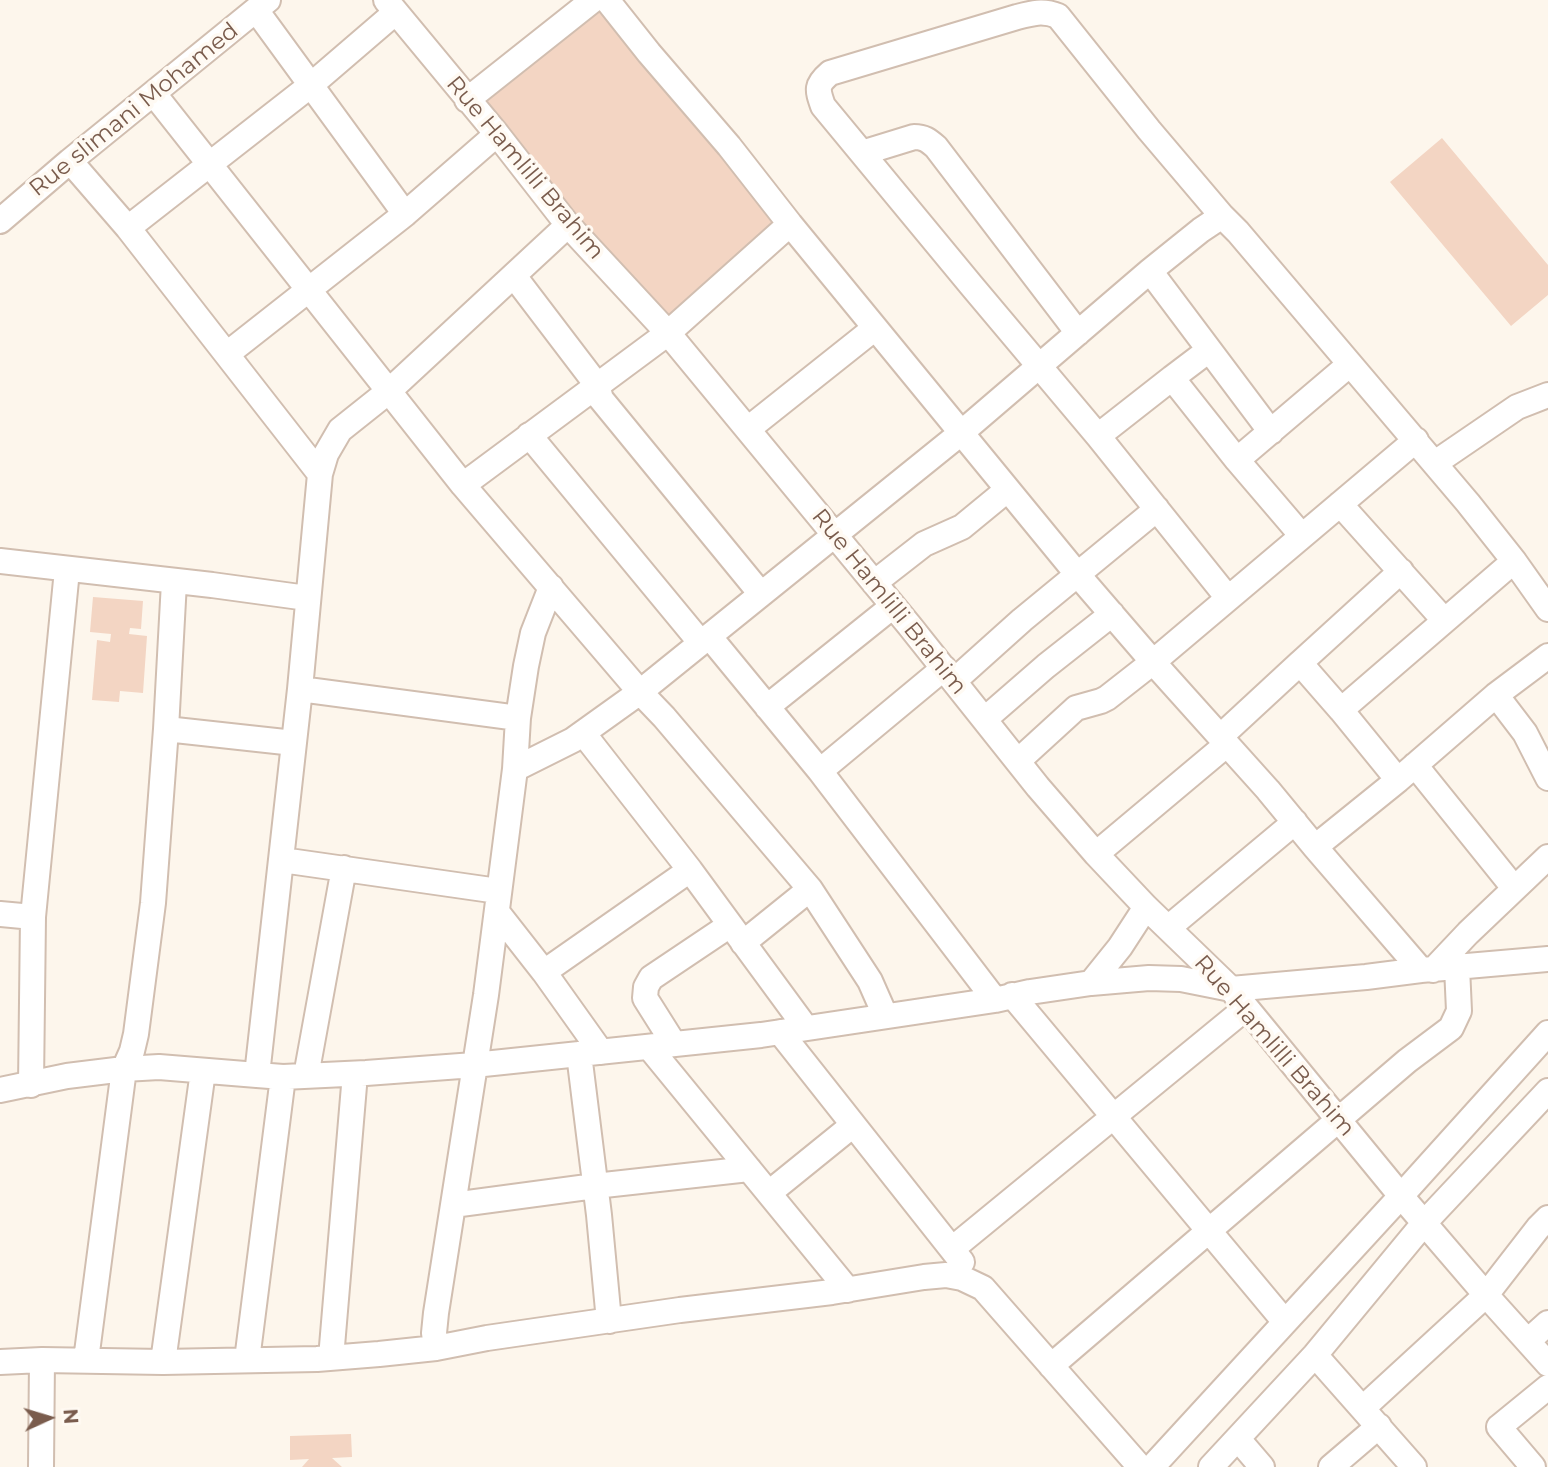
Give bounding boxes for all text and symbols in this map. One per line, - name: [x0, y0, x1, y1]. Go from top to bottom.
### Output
- street label: Rue slimani Mohamed: [24, 17, 244, 203]
- street label: Rue Hamlilli Brahim: [440, 71, 610, 265]
- street label: Rue Hamlilli Brahim: [806, 504, 972, 700]
- street label: Rue Hamlilli Brahim: [1188, 950, 1360, 1142]
- north arrow: [14, 1383, 84, 1453]
- text: N: [58, 1408, 82, 1425]

